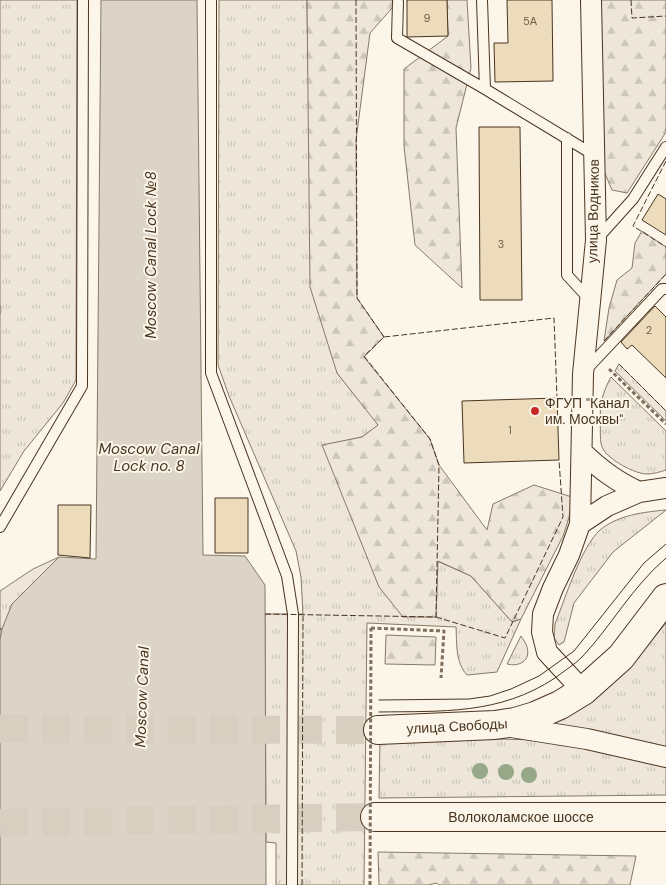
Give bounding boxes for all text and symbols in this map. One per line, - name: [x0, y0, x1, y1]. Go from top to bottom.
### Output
- house number: 9: [424, 11, 431, 25]
- house number: 5А: [523, 14, 538, 28]
- street label: улица Водников: [583, 159, 603, 263]
- water label: Moscow Canal Lock №8: [141, 171, 161, 339]
- house number: 3: [498, 237, 504, 251]
- house number: 2: [646, 323, 652, 337]
- place label: ФГУП "Канал им. Москвы": [545, 394, 630, 428]
- marker: ФГУП "Канал им. Москвы": [529, 405, 541, 417]
- house number: 1: [508, 423, 512, 437]
- water label: Moscow Canal Lock no. 8: [98, 439, 200, 476]
- water label: Moscow Canal: [130, 646, 154, 748]
- street label: улица Свободы: [406, 714, 508, 738]
- street label: Волоколамское шоссе: [448, 808, 594, 826]

